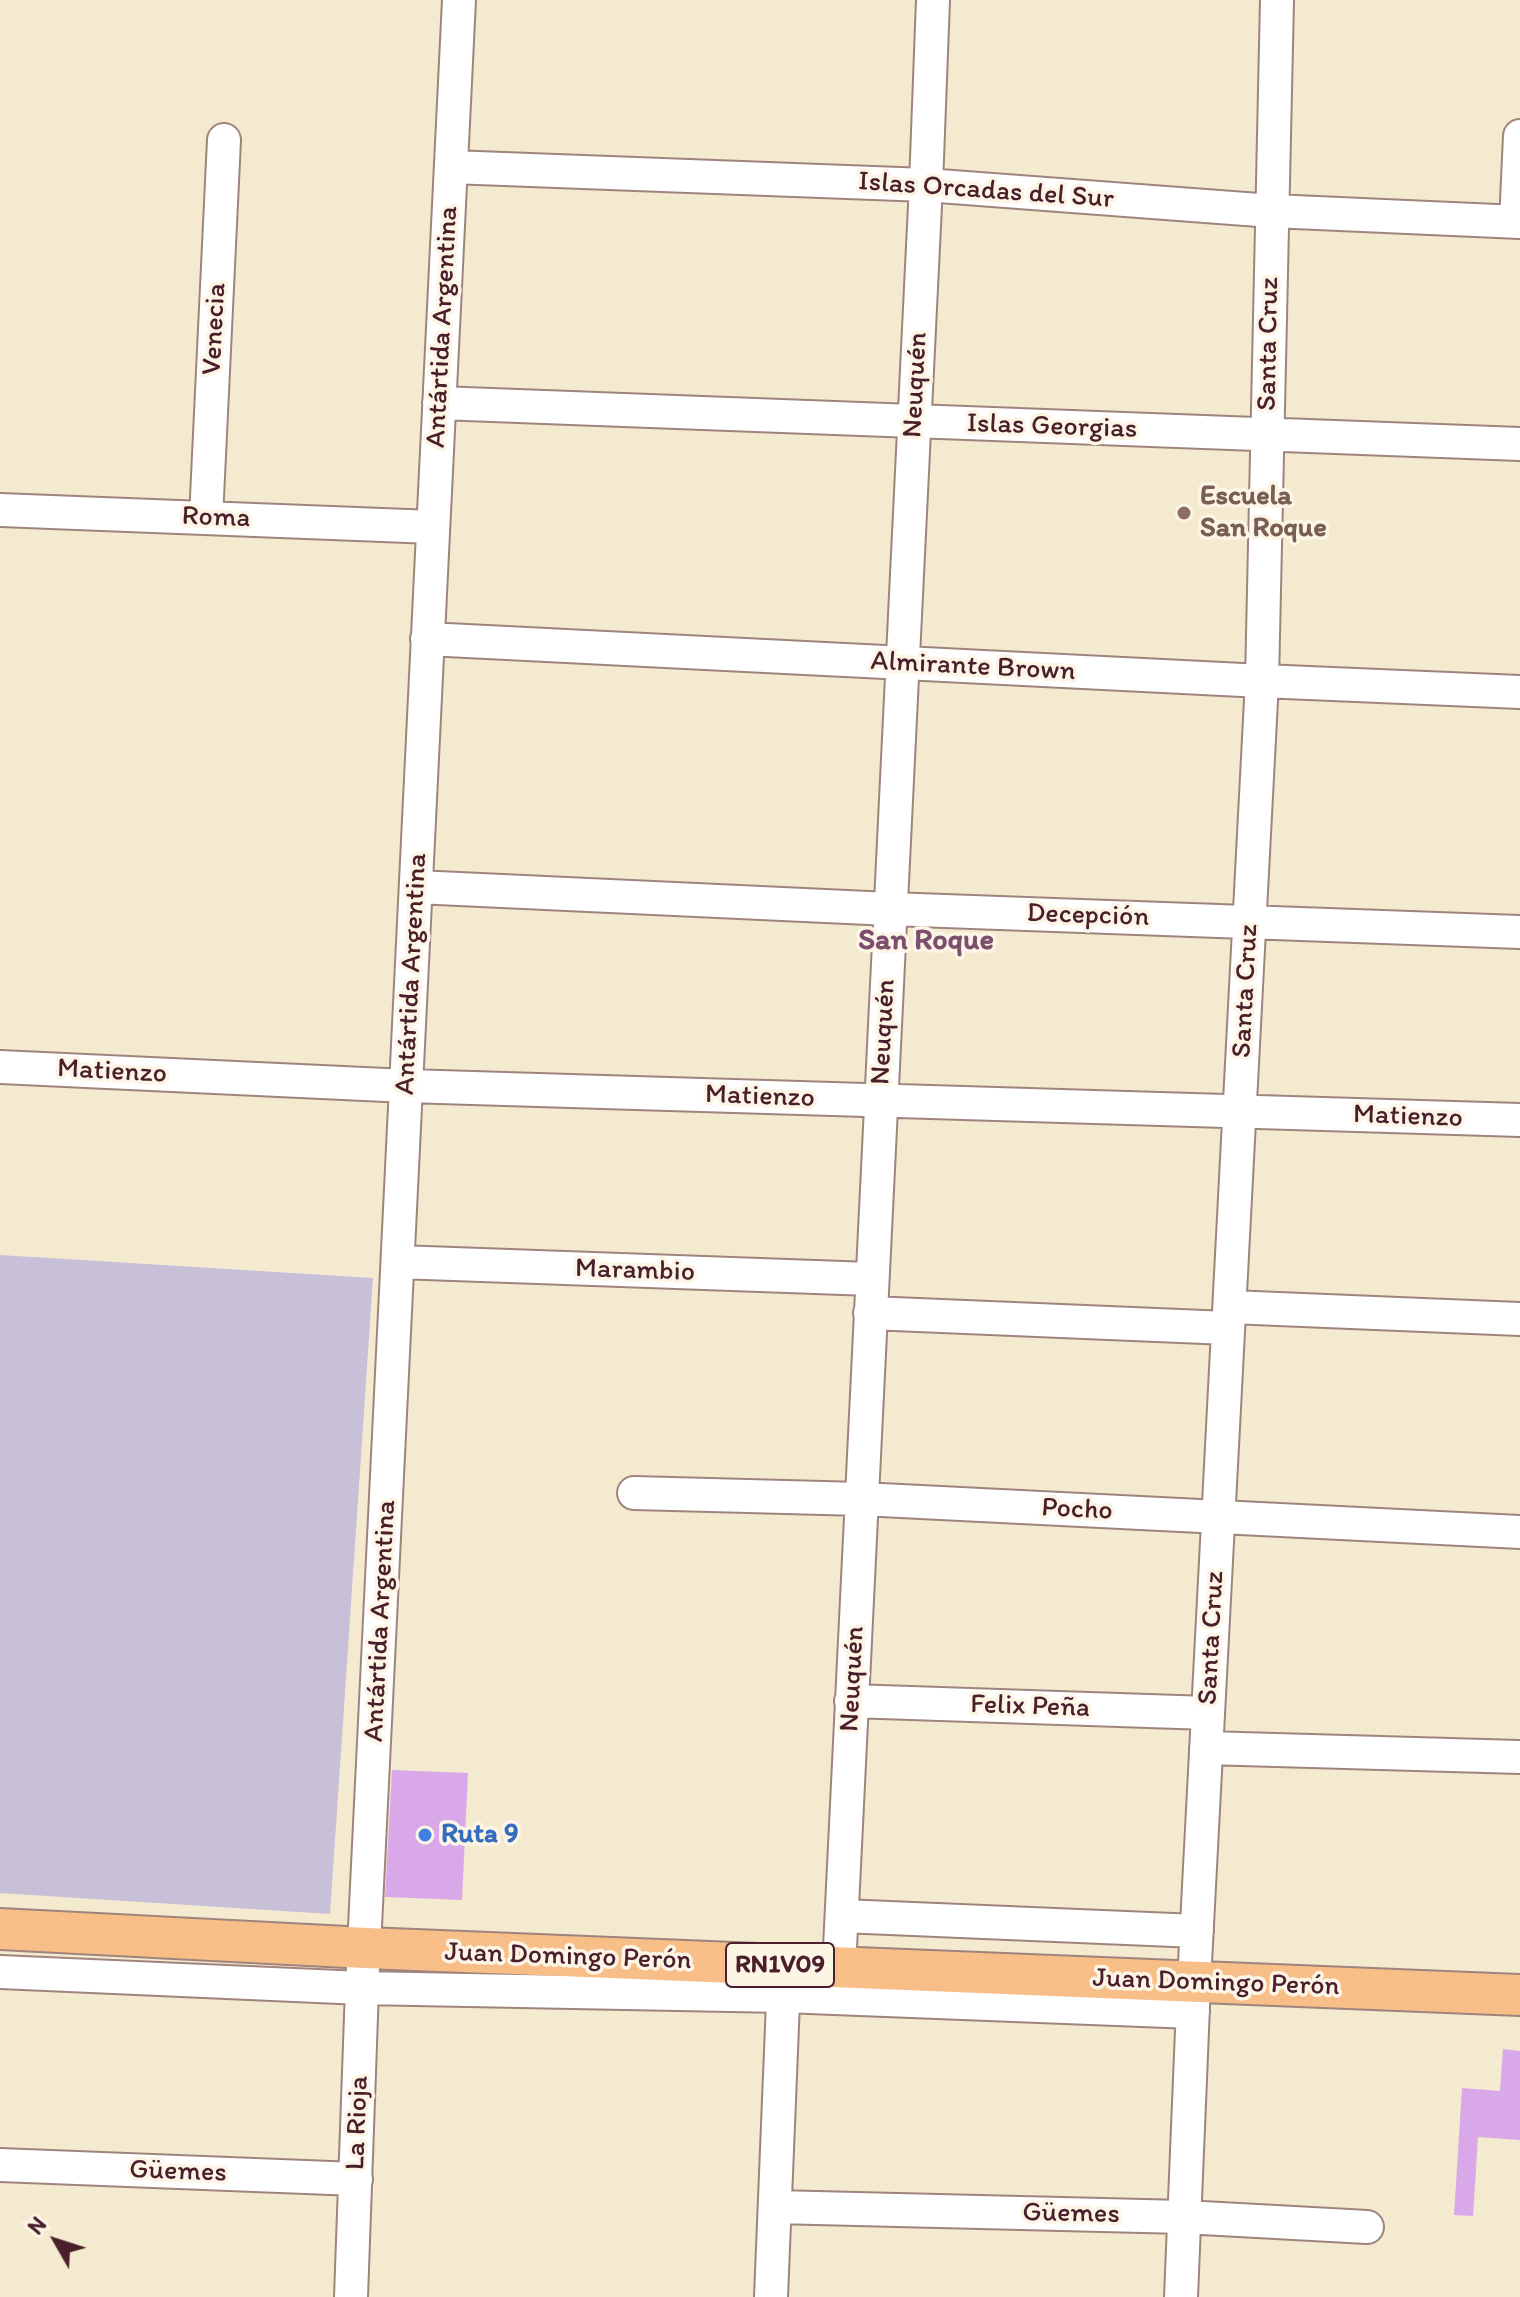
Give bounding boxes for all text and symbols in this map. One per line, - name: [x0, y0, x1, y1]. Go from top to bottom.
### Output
- street label: Islas Orcadas del Sur: [857, 165, 1115, 217]
- street label: Antártida Argentina: [420, 205, 466, 449]
- street label: Santa Cruz: [1251, 277, 1287, 411]
- street label: Venecia: [196, 282, 234, 376]
- street label: Neuquén: [896, 331, 936, 439]
- street label: Islas Georgias: [966, 407, 1138, 447]
- place label: Escuela San Roque: [1200, 480, 1327, 546]
- street label: Roma: [181, 500, 251, 536]
- marker: Escuela San Roque: [1175, 504, 1193, 522]
- street label: Almirante Brown: [870, 645, 1076, 689]
- street label: Antártida Argentina: [389, 852, 435, 1096]
- street label: Decepción: [1026, 897, 1150, 935]
- district label: San Roque: [858, 923, 994, 959]
- street label: Santa Cruz: [1226, 923, 1266, 1059]
- street label: Neuquén: [864, 978, 904, 1086]
- street label: Matienzo: [56, 1052, 168, 1092]
- street label: Matienzo: [704, 1078, 816, 1116]
- street label: Matienzo: [1352, 1098, 1464, 1136]
- street label: Marambio: [574, 1252, 696, 1290]
- street label: Pocho: [1041, 1491, 1113, 1529]
- street label: Antártida Argentina: [358, 1499, 404, 1743]
- street label: Santa Cruz: [1192, 1570, 1232, 1706]
- street label: Neuquén: [833, 1625, 873, 1733]
- street label: Felix Peña: [970, 1688, 1090, 1726]
- place label: Ruta 9: [441, 1818, 519, 1852]
- marker: Ruta 9: [416, 1826, 434, 1844]
- street label: Juan Domingo Perón: [444, 1936, 692, 1978]
- road number: RN1V09: [726, 1943, 834, 1987]
- street label: Juan Domingo Perón: [1092, 1962, 1340, 2004]
- street label: La Rioja: [340, 2075, 376, 2171]
- street label: Güemes: [129, 2154, 227, 2190]
- street label: Güemes: [1022, 2196, 1120, 2232]
- north arrow: [16, 2201, 96, 2281]
- text: N: [22, 2211, 52, 2240]

